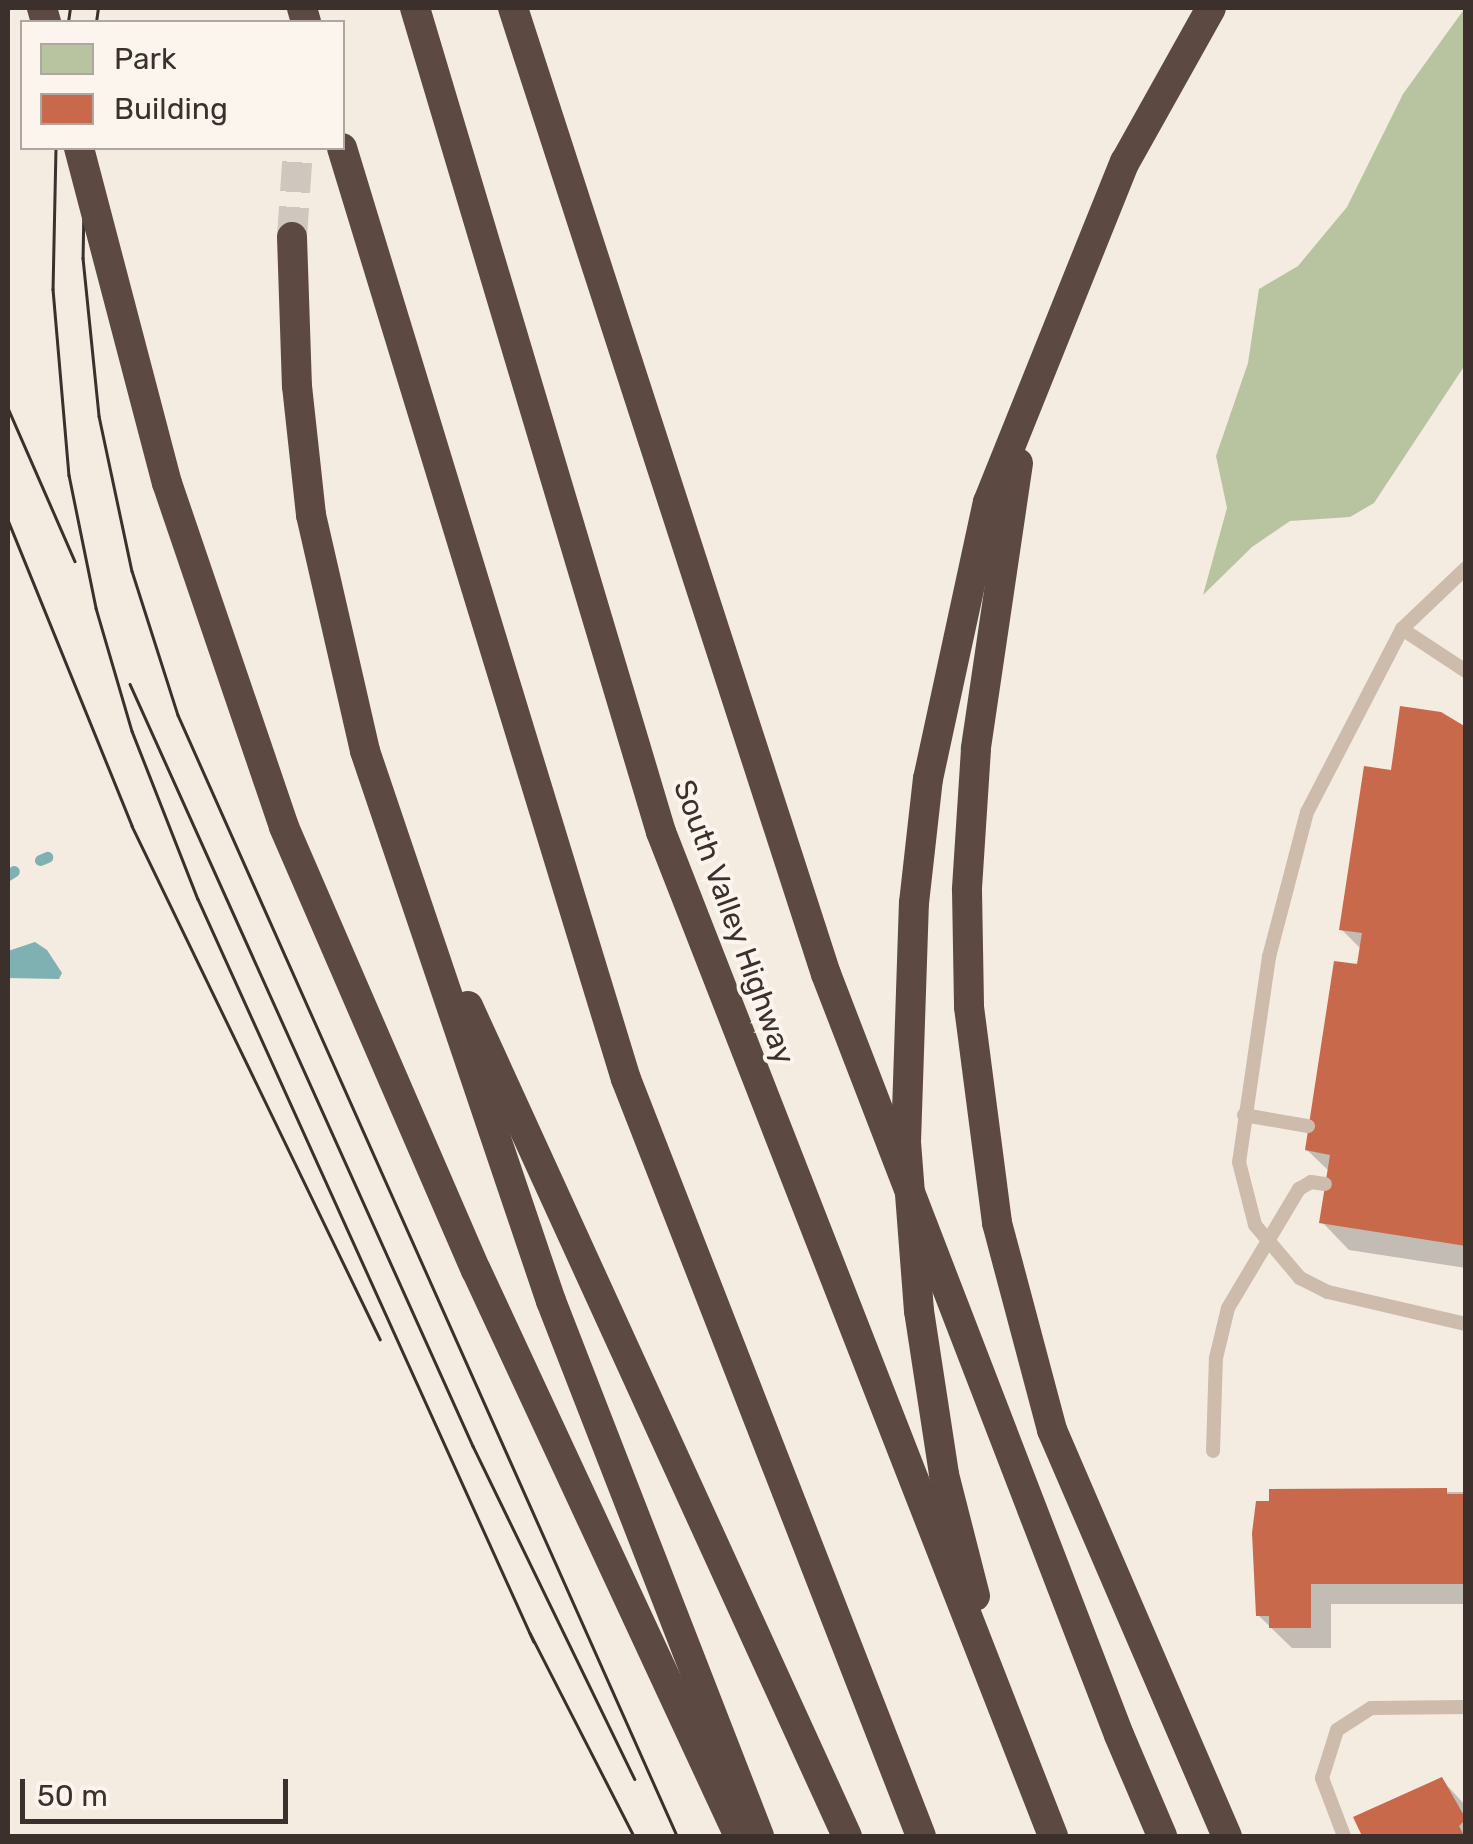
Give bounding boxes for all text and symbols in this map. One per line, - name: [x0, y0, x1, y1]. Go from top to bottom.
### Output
- legend: [20, 20, 345, 150]
- text: Park: [114, 41, 176, 77]
- text: Building: [114, 91, 228, 127]
- street label: South Valley Highway: [666, 774, 802, 1070]
- scale bar: [25, 1759, 292, 1821]
- text: 50 m: [37, 1778, 108, 1814]

